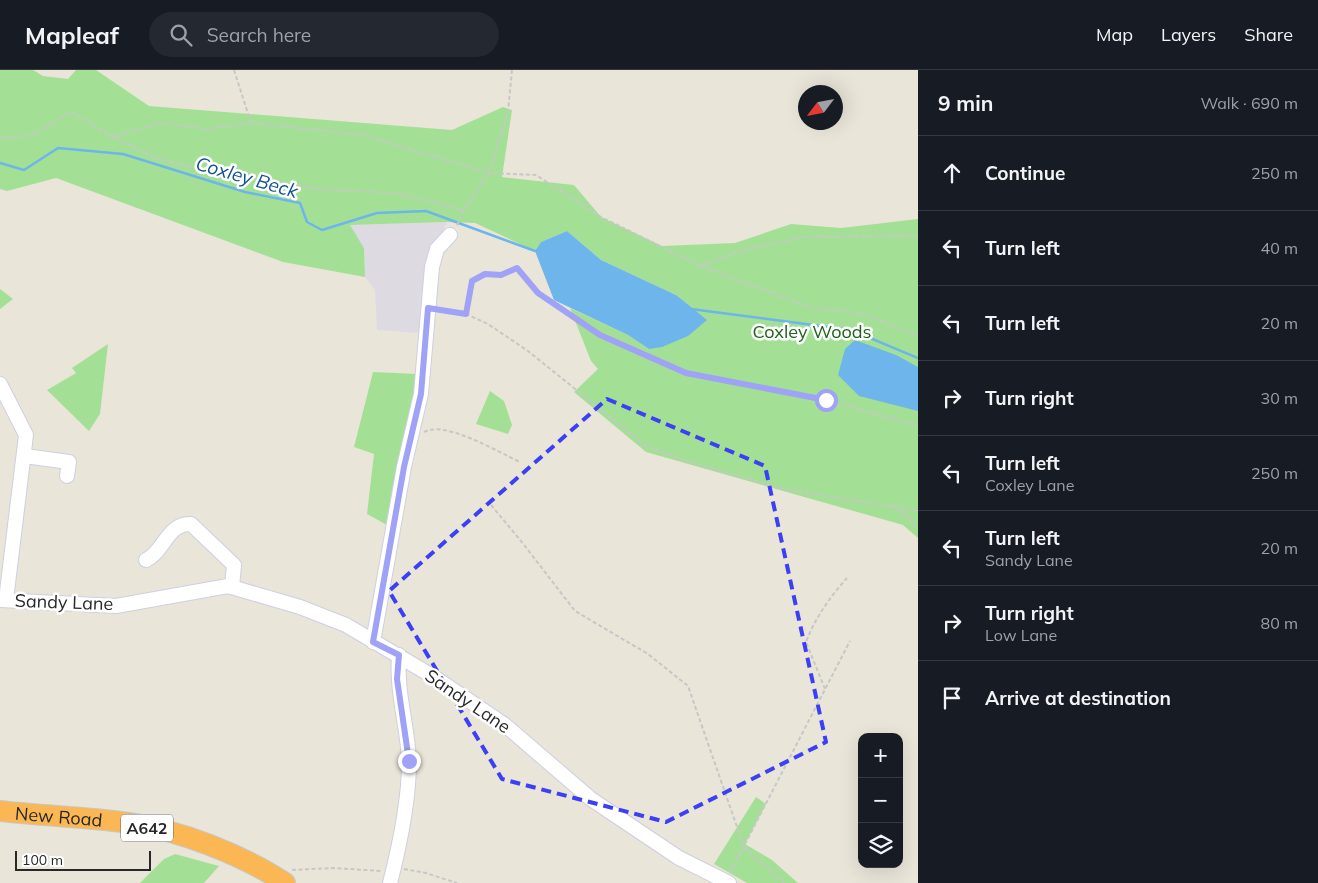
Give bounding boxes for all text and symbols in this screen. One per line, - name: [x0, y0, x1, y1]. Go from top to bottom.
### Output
- search box: [149, 12, 499, 57]
- text: Mapleaf: [25, 20, 119, 50]
- icon: search: [167, 21, 195, 49]
- text: Search here: [207, 23, 311, 47]
- text: Map: [1096, 23, 1133, 46]
- text: Layers: [1161, 23, 1216, 46]
- text: Share: [1244, 23, 1293, 46]
- north arrow: [798, 85, 843, 130]
- text: 9 min: [938, 90, 993, 116]
- text: Walk · 690 m: [1200, 93, 1298, 113]
- water label: Coxley Beck: [193, 151, 302, 203]
- icon: ahead: [938, 159, 966, 187]
- text: Continue: [985, 161, 1065, 185]
- text: 250 m: [1251, 163, 1298, 183]
- icon: left: [938, 234, 966, 262]
- text: Turn left: [985, 236, 1060, 260]
- text: 40 m: [1261, 238, 1298, 258]
- icon: left: [938, 309, 966, 337]
- text: Turn left: [985, 311, 1060, 335]
- text: 20 m: [1261, 313, 1298, 333]
- park label: Coxley Woods: [753, 320, 871, 343]
- icon: right: [938, 384, 966, 412]
- text: Turn right: [985, 386, 1074, 410]
- text: 30 m: [1261, 388, 1298, 408]
- route start: [815, 389, 838, 412]
- text: Turn left: [985, 451, 1060, 475]
- icon: left: [938, 459, 966, 487]
- text: 250 m: [1251, 463, 1298, 483]
- text: Coxley Lane: [985, 475, 1074, 495]
- text: Turn left: [985, 526, 1060, 550]
- icon: left: [938, 534, 966, 562]
- text: 20 m: [1261, 538, 1298, 558]
- text: Sandy Lane: [985, 550, 1073, 570]
- street label: Sandy Lane: [14, 589, 114, 615]
- text: Turn right: [985, 601, 1074, 625]
- icon: right: [938, 609, 966, 637]
- text: 80 m: [1261, 613, 1298, 633]
- text: Low Lane: [985, 625, 1057, 645]
- street label: Sandy Lane: [421, 664, 515, 738]
- icon: arrive: [938, 684, 966, 712]
- text: Arrive at destination: [985, 686, 1171, 710]
- map controls: [858, 733, 903, 868]
- button: +: [858, 733, 903, 778]
- route end: [398, 750, 421, 773]
- button: −: [858, 778, 903, 823]
- street label: New Road: [14, 801, 104, 831]
- road number: A642: [121, 814, 173, 841]
- button: layers: [858, 823, 903, 868]
- scale bar: [15, 848, 151, 871]
- text: 100 m: [22, 851, 63, 869]

